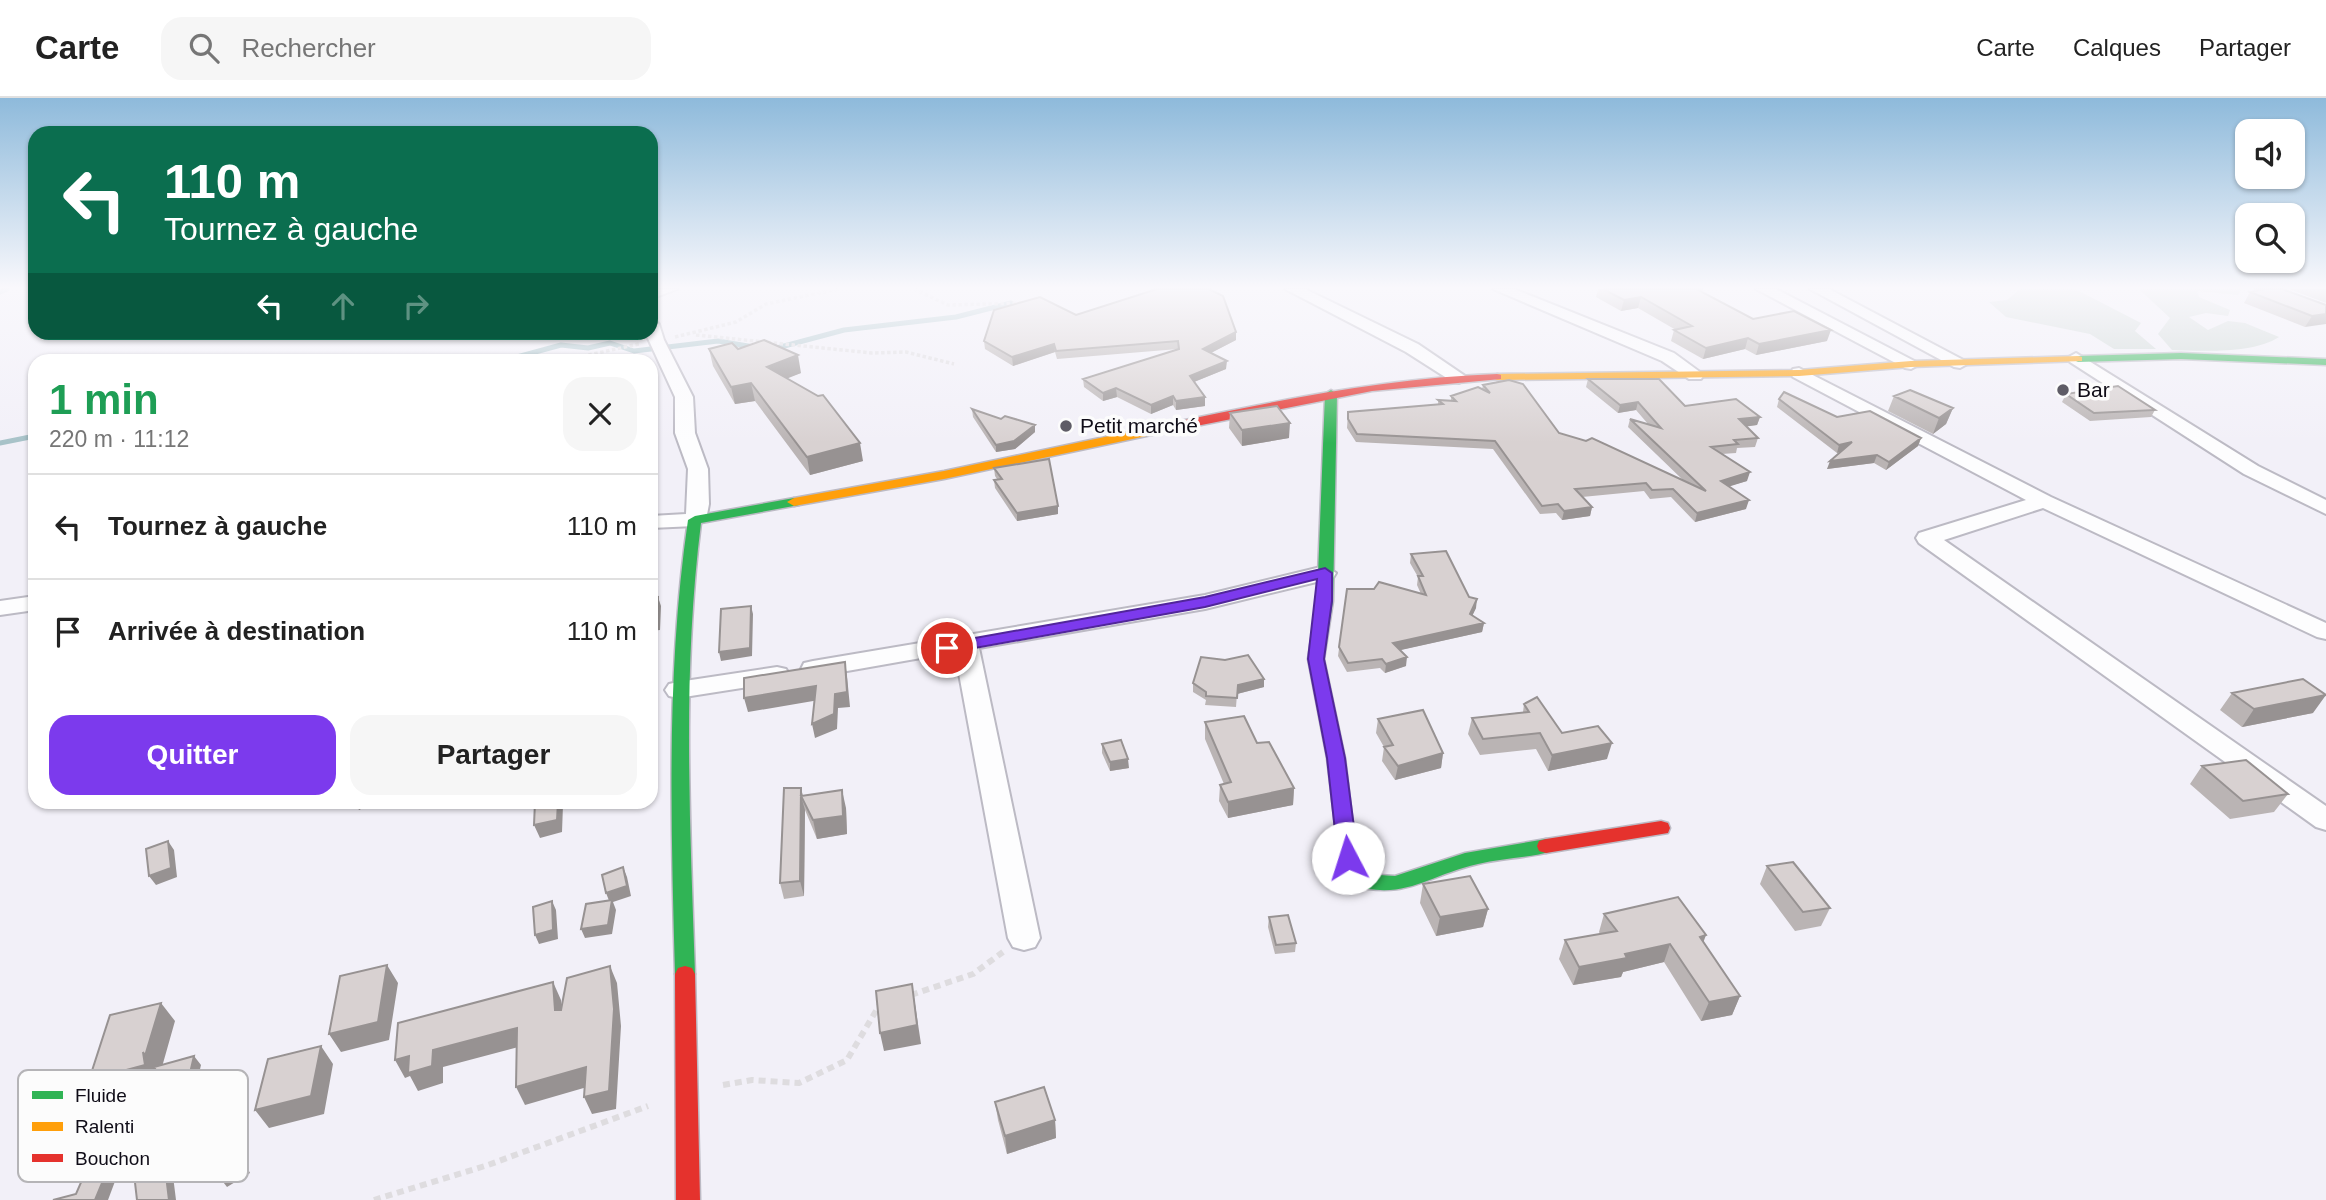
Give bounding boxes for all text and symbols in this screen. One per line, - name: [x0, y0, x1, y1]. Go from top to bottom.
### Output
- search box: [161, 17, 651, 80]
- text: Carte: [35, 29, 119, 66]
- icon: search: [185, 29, 223, 67]
- text: Rechercher: [241, 33, 376, 63]
- text: Carte: [1976, 34, 2035, 61]
- text: Calques: [2073, 34, 2161, 61]
- text: Partager: [2199, 34, 2291, 61]
- map controls: [2235, 119, 2305, 273]
- button: sound: [2235, 119, 2305, 189]
- icon: left: [49, 154, 140, 245]
- text: 110 m: [164, 154, 300, 208]
- button: search: [2235, 203, 2305, 273]
- text: Tournez à gauche: [164, 211, 418, 247]
- icon: left: [251, 287, 289, 325]
- icon: ahead: [324, 287, 362, 325]
- icon: right: [397, 287, 435, 325]
- text: 1 min: [49, 376, 159, 423]
- button: close: [563, 377, 637, 451]
- place label: Bar: [2077, 378, 2110, 401]
- marker: Bar: [2055, 382, 2071, 398]
- place label: Petit marché: [1080, 414, 1198, 437]
- marker: Petit marché: [1058, 418, 1074, 434]
- text: 220 m · 11:12: [49, 426, 189, 452]
- icon: left: [49, 508, 87, 546]
- text: Tournez à gauche: [108, 511, 327, 541]
- text: 110 m: [567, 511, 637, 541]
- icon: arrive: [49, 613, 87, 651]
- text: Arrivée à destination: [108, 616, 365, 646]
- text: 110 m: [567, 616, 637, 646]
- pin: [917, 618, 977, 678]
- icon: arrive: [928, 629, 966, 667]
- button: Quitter: [49, 715, 336, 795]
- button: Partager: [350, 715, 637, 795]
- position arrow: [1311, 821, 1385, 895]
- legend: [18, 1070, 248, 1182]
- text: Fluide: [75, 1085, 127, 1106]
- text: Ralenti: [75, 1116, 134, 1137]
- text: Bouchon: [75, 1148, 150, 1169]

